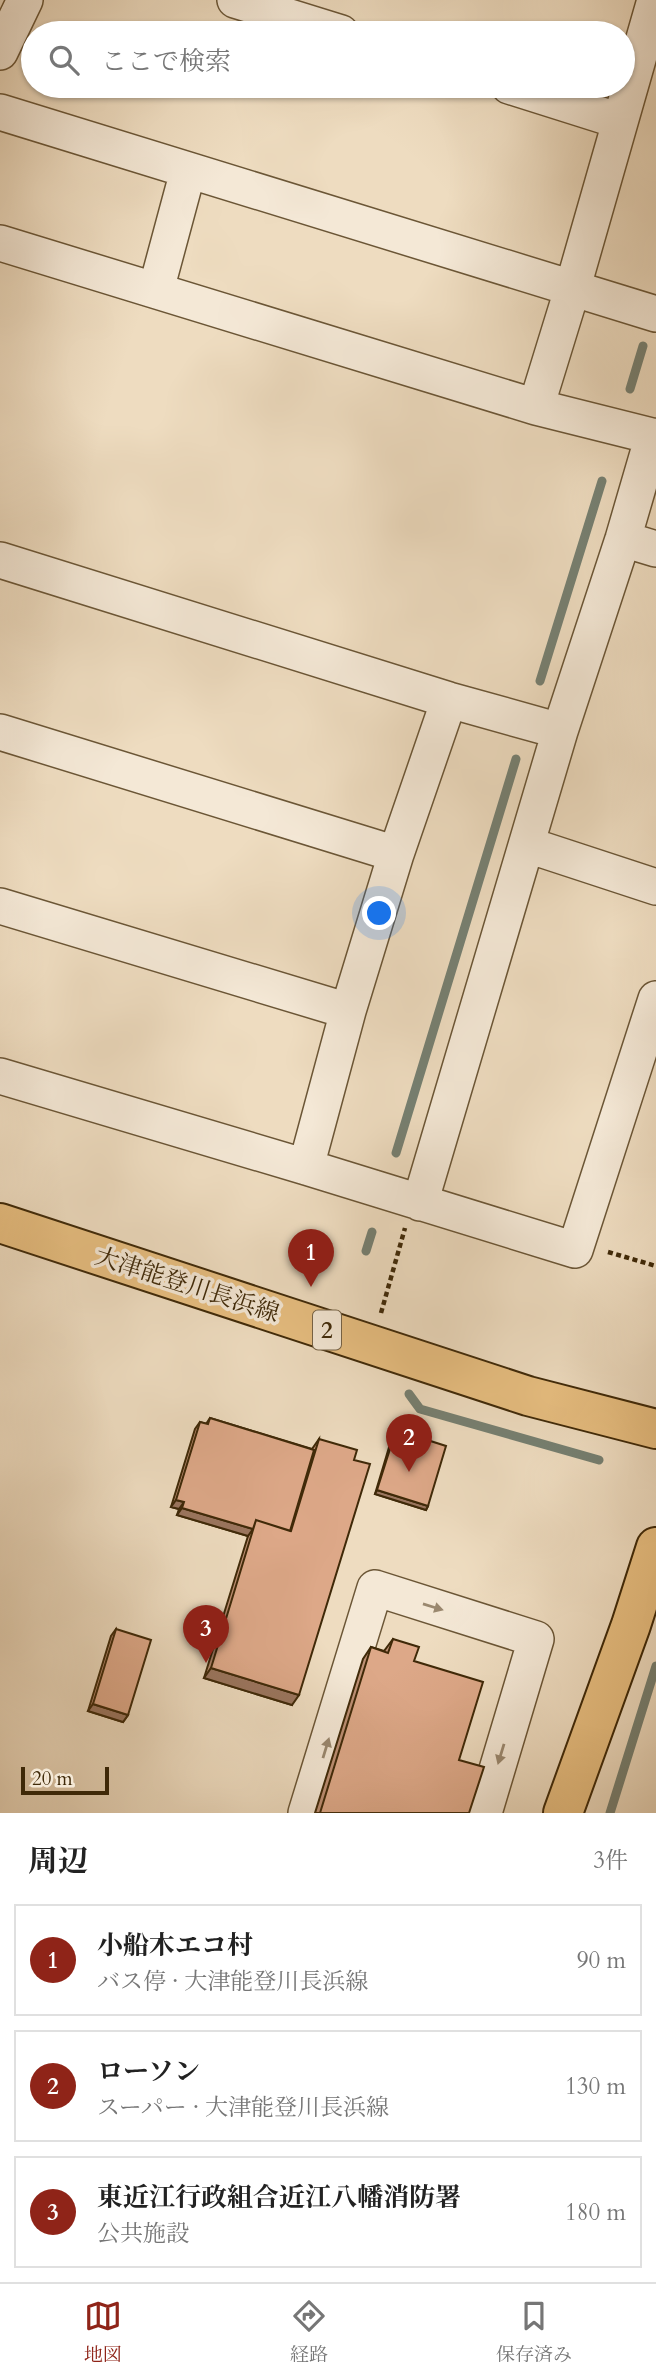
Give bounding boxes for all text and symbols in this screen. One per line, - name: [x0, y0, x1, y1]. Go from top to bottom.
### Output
- search box: [21, 21, 635, 98]
- icon: search: [45, 41, 83, 79]
- text: ここで検索: [101, 44, 231, 79]
- your location: [362, 896, 396, 930]
- pin: 1: [288, 1229, 334, 1287]
- street label: 大津能登川長浜線: [91, 1240, 283, 1330]
- road number: 2: [313, 1310, 341, 1350]
- pin: 2: [386, 1414, 432, 1472]
- one-way arrow: [423, 1602, 444, 1612]
- pin: 3: [183, 1605, 229, 1663]
- one-way arrow: [321, 1737, 332, 1758]
- one-way arrow: [496, 1743, 506, 1764]
- scale bar: [21, 1764, 108, 1796]
- text: 20 m: [32, 1766, 73, 1792]
- text: 周辺: [28, 1841, 88, 1882]
- text: 3件: [593, 1845, 628, 1876]
- text: 小船木エコ村: [97, 1928, 253, 1963]
- text: 1: [47, 1945, 59, 1976]
- text: 90 m: [577, 1945, 626, 1976]
- text: バス停 · 大津能登川長浜線: [97, 1966, 368, 1997]
- text: ローソン: [97, 2054, 200, 2089]
- text: 2: [47, 2071, 59, 2102]
- text: 130 m: [565, 2071, 626, 2102]
- text: スーパー · 大津能登川長浜線: [97, 2092, 389, 2123]
- text: 東近江行政組合近江八幡消防署: [97, 2180, 461, 2215]
- text: 3: [47, 2197, 59, 2228]
- text: 180 m: [565, 2197, 626, 2228]
- text: 公共施設: [97, 2218, 189, 2249]
- tab: 地図: [84, 2297, 122, 2368]
- tab: 経路: [290, 2297, 328, 2368]
- tab: 保存済み: [496, 2297, 572, 2368]

